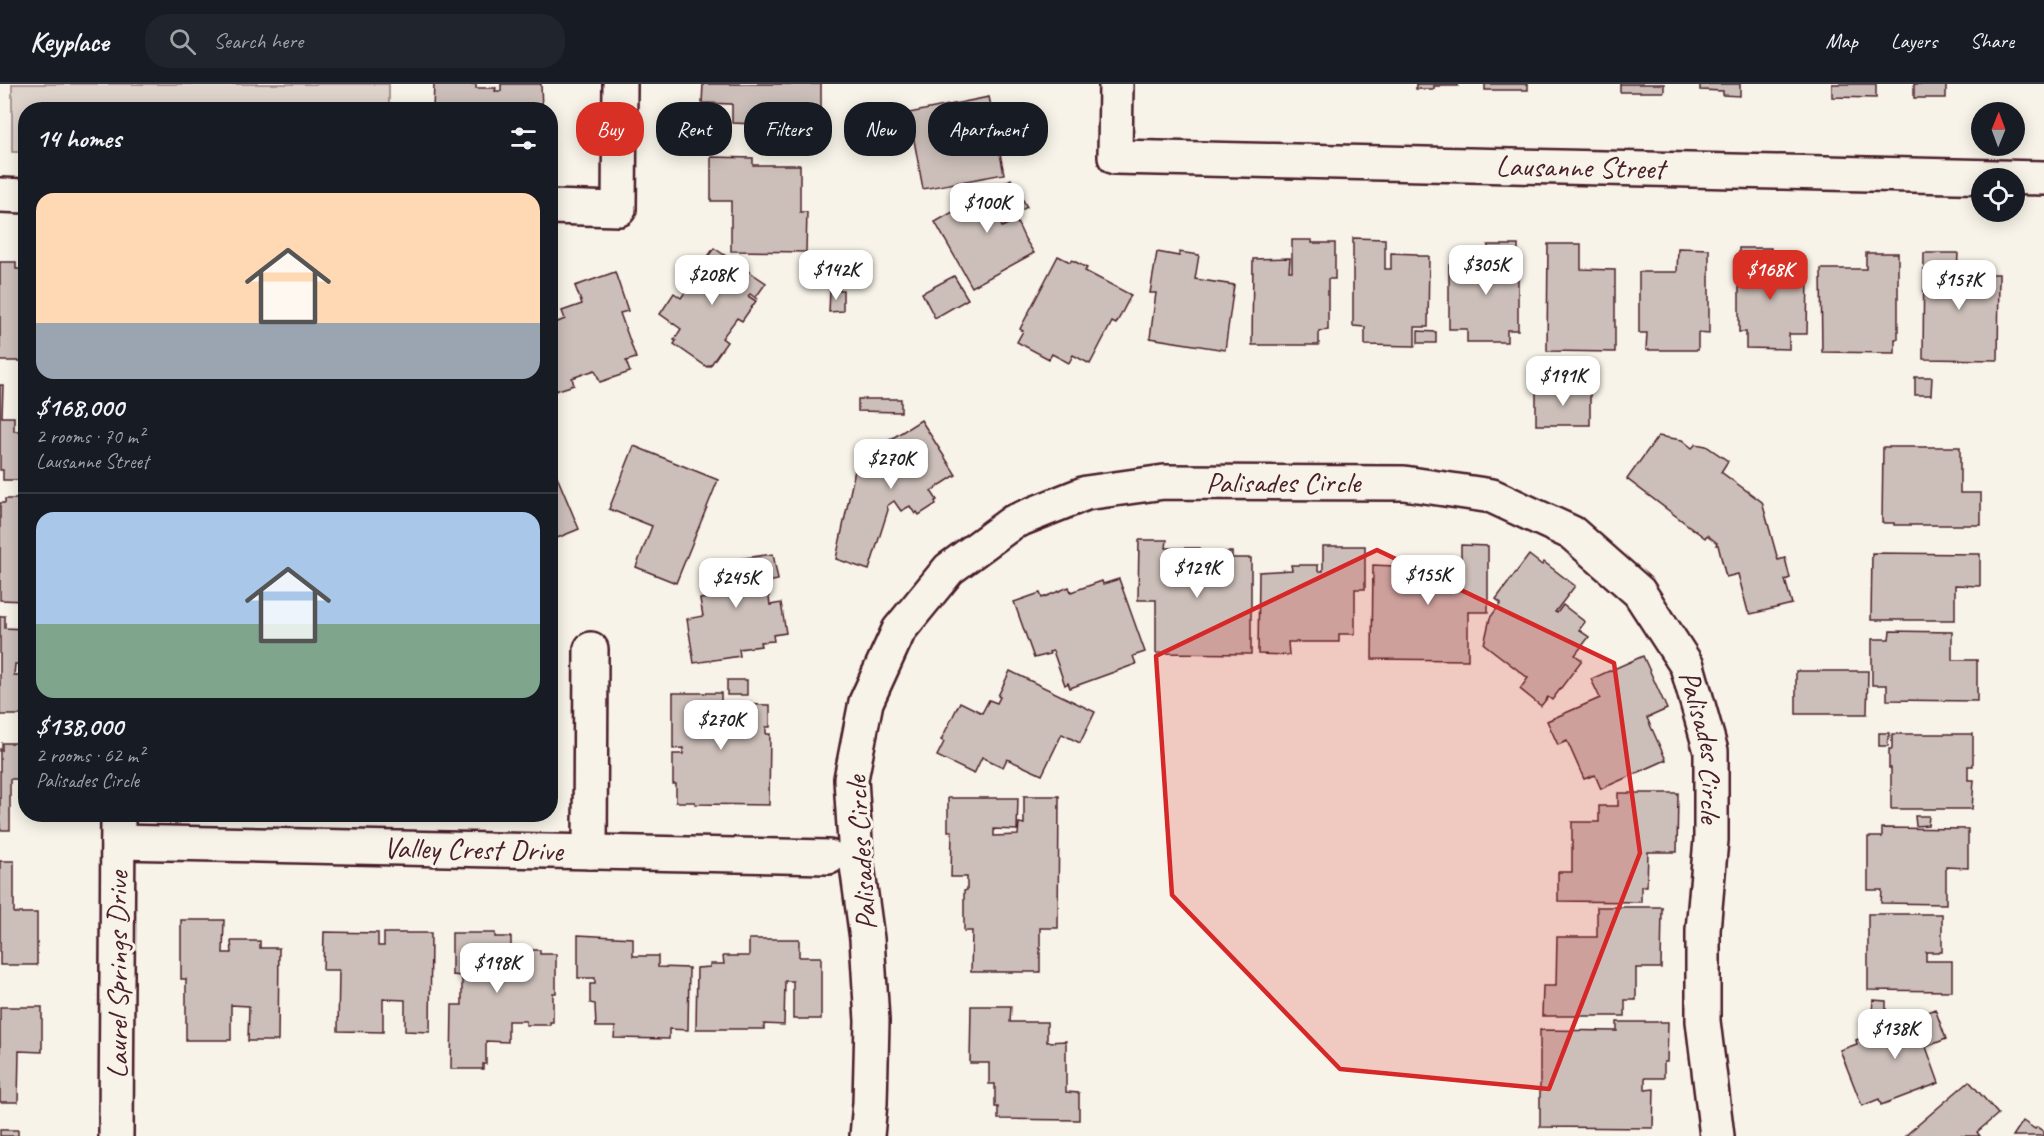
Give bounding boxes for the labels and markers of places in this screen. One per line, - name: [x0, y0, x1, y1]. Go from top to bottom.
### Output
- pin: $100K: [945, 183, 1029, 234]
- pin: $305K: [1444, 245, 1528, 296]
- pin: $142K: [794, 250, 878, 301]
- pin: $168K: [1728, 250, 1812, 301]
- pin: $208K: [670, 255, 754, 306]
- pin: $157K: [1917, 260, 2001, 311]
- pin: $191K: [1521, 356, 1605, 407]
- pin: $270K: [849, 439, 933, 490]
- pin: $129K: [1155, 548, 1239, 599]
- pin: $155K: [1386, 555, 1470, 606]
- pin: $245K: [694, 558, 778, 609]
- pin: $270K: [679, 700, 763, 751]
- pin: $198K: [455, 943, 539, 994]
- pin: $138K: [1853, 1009, 1937, 1060]

